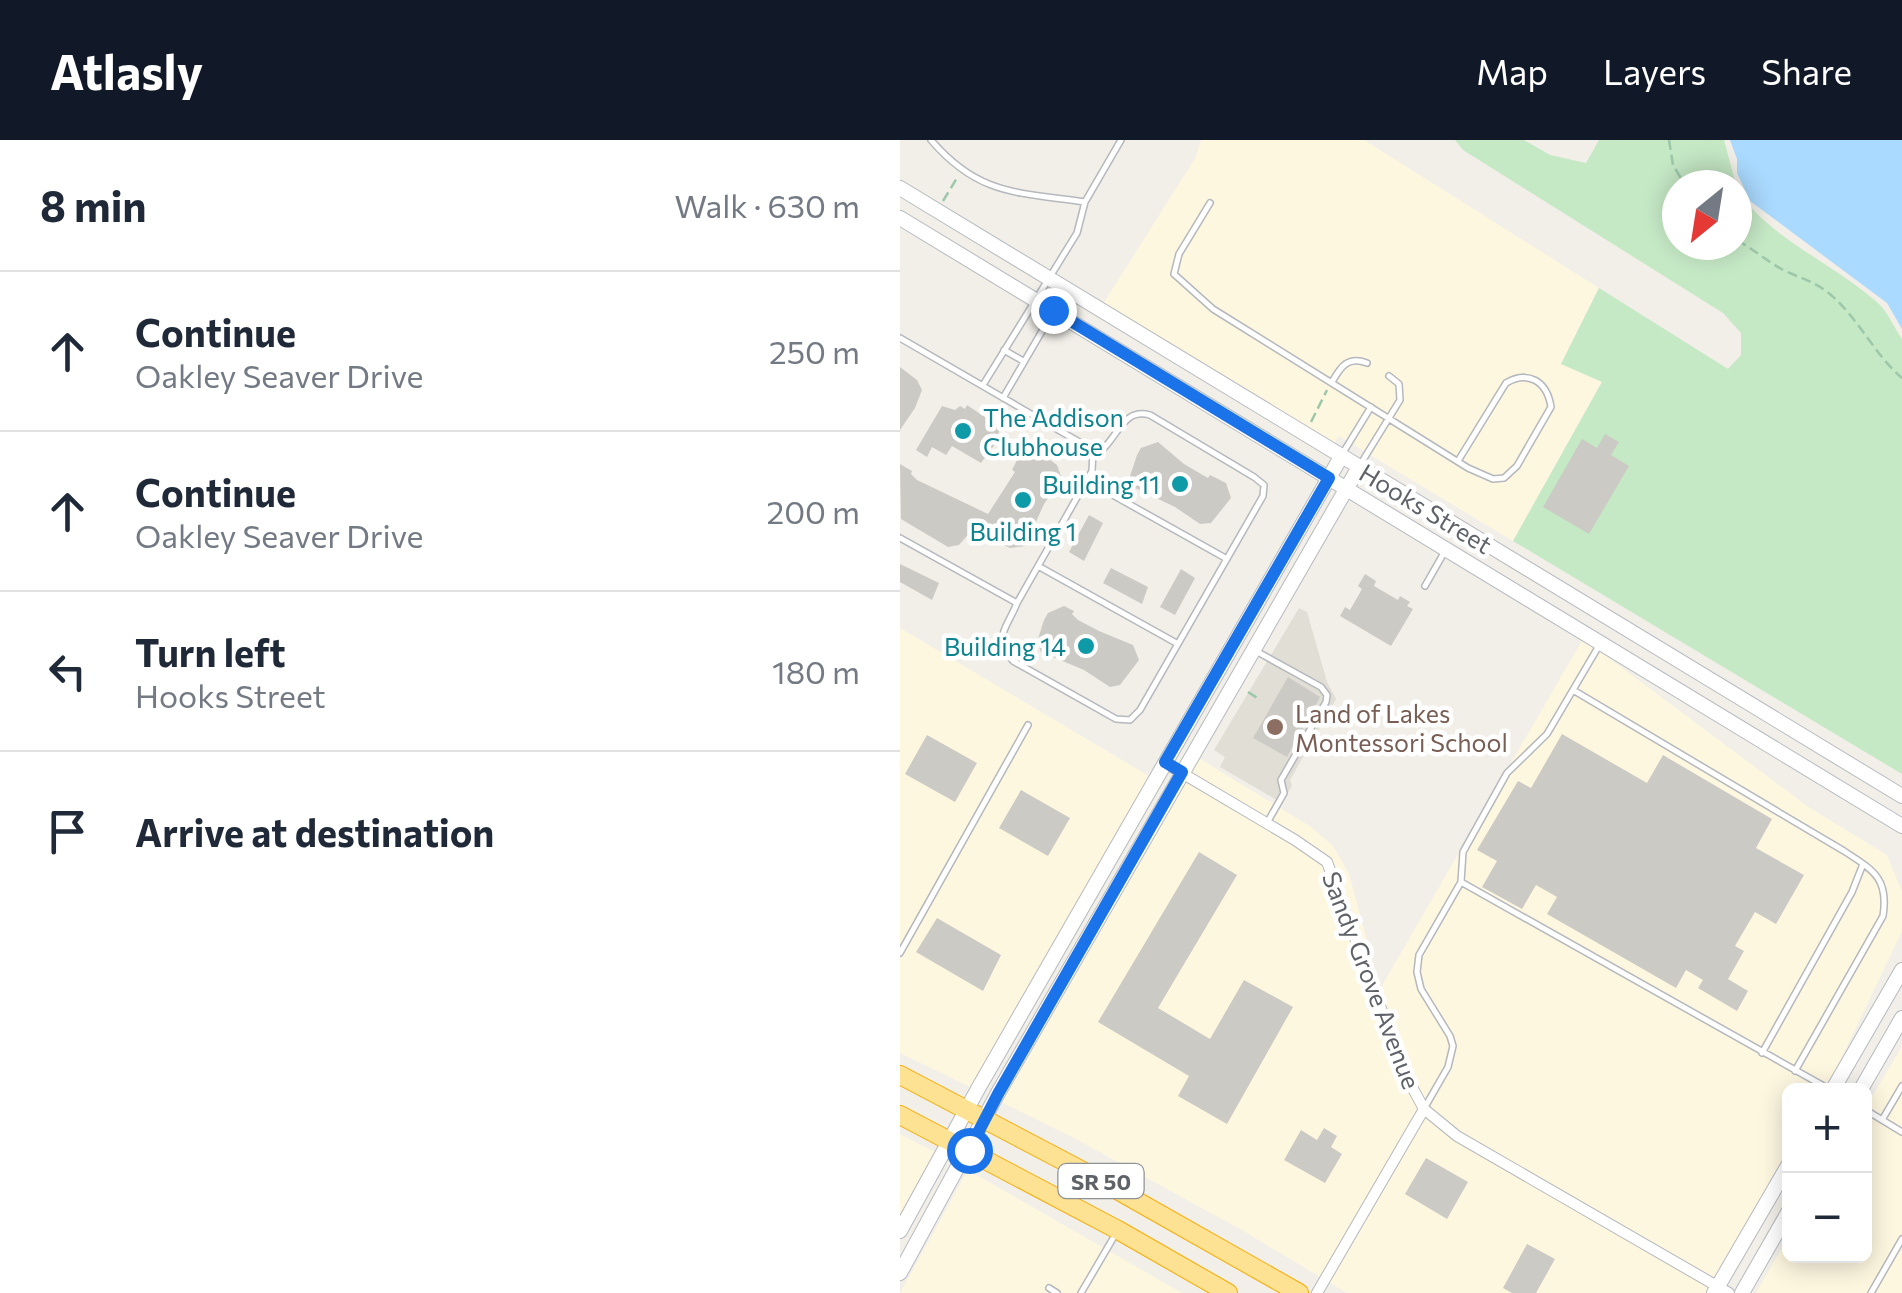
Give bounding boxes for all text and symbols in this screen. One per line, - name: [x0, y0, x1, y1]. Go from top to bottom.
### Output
- text: Atlasly: [50, 41, 203, 100]
- text: Map: [1476, 49, 1548, 92]
- text: Layers: [1603, 49, 1706, 92]
- text: Share: [1761, 49, 1852, 92]
- north arrow: [1662, 170, 1752, 260]
- text: 8 min: [40, 179, 147, 231]
- text: Walk · 630 m: [675, 185, 860, 225]
- route end: [1031, 288, 1077, 334]
- text: Continue: [135, 308, 296, 355]
- icon: ahead: [40, 324, 95, 379]
- text: 250 m: [769, 331, 860, 371]
- text: Oakley Seaver Drive: [135, 355, 423, 395]
- place label: The Addison Clubhouse: [983, 402, 1124, 461]
- marker: The Addison Clubhouse: [952, 420, 974, 442]
- street label: Hooks Street: [1354, 457, 1498, 559]
- text: Continue: [135, 468, 296, 515]
- place label: Building 11: [1042, 469, 1160, 499]
- marker: Building 11: [1169, 473, 1191, 495]
- icon: ahead: [40, 484, 95, 539]
- marker: Building 1: [1012, 489, 1034, 511]
- text: 200 m: [767, 491, 860, 531]
- text: Oakley Seaver Drive: [135, 515, 423, 555]
- place label: Building 1: [969, 516, 1077, 546]
- text: Turn left: [135, 628, 286, 675]
- place label: Building 14: [944, 631, 1066, 661]
- marker: Building 14: [1075, 635, 1097, 657]
- icon: left: [40, 644, 95, 699]
- text: 180 m: [772, 651, 860, 691]
- text: Hooks Street: [135, 675, 326, 715]
- place label: Land of Lakes Montessori School: [1295, 698, 1508, 757]
- marker: Land of Lakes Montessori School: [1264, 716, 1286, 738]
- icon: arrive: [40, 804, 95, 859]
- text: Arrive at destination: [135, 808, 494, 855]
- street label: Sandy Grove Avenue: [1317, 867, 1427, 1093]
- map controls: [1782, 1083, 1872, 1263]
- button: +: [1782, 1083, 1872, 1173]
- route start: [947, 1128, 993, 1174]
- road number: SR 50: [1058, 1164, 1144, 1198]
- button: −: [1782, 1173, 1872, 1263]

